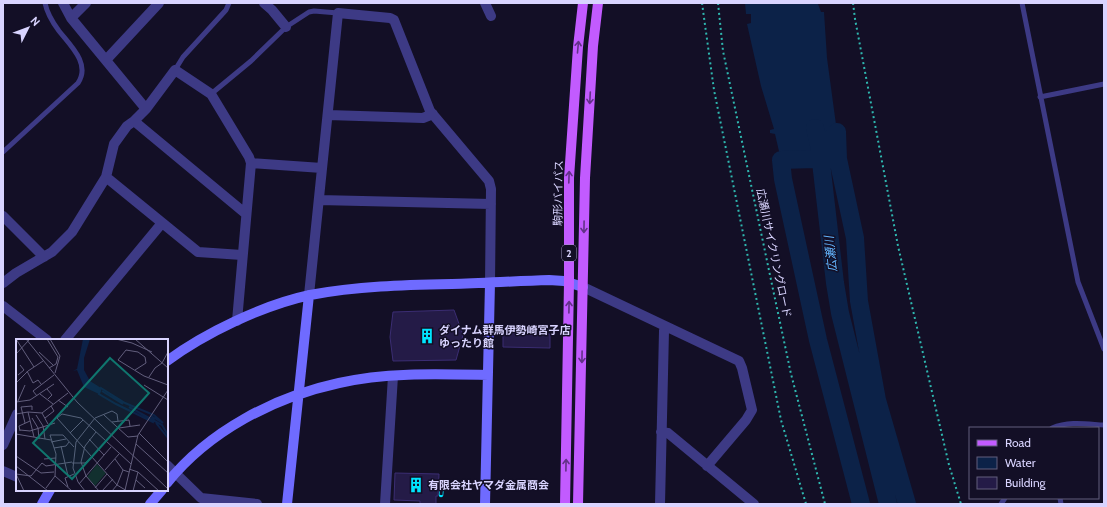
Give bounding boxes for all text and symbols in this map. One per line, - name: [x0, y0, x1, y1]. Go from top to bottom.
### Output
- north arrow: [8, 8, 48, 48]
- text: N: [28, 14, 43, 29]
- one-way arrow: [574, 41, 582, 54]
- one-way arrow: [586, 91, 593, 104]
- street label: 駒形バイパス: [550, 160, 566, 226]
- one-way arrow: [565, 171, 573, 184]
- street label: 広瀬川サイクリングロード: [753, 187, 795, 319]
- one-way arrow: [580, 220, 588, 233]
- water label: 広瀬川: [821, 233, 840, 273]
- road number: 2: [562, 245, 576, 261]
- one-way arrow: [565, 301, 573, 314]
- place label: ダイナム群馬伊勢崎宮子店 ゆったり館: [439, 323, 570, 350]
- building icon: ダイナム群馬伊勢崎宮子店 ゆったり館: [418, 327, 436, 345]
- inset map: [16, 339, 168, 491]
- one-way arrow: [578, 350, 586, 363]
- legend: [969, 427, 1099, 499]
- text: Road: [1005, 435, 1031, 450]
- text: Water: [1005, 455, 1036, 470]
- one-way arrow: [562, 459, 569, 472]
- text: Building: [1005, 475, 1047, 490]
- building icon: 有限会社ヤマダ金属商会: [407, 476, 425, 494]
- place label: 有限会社ヤマダ金属商会: [428, 478, 549, 492]

